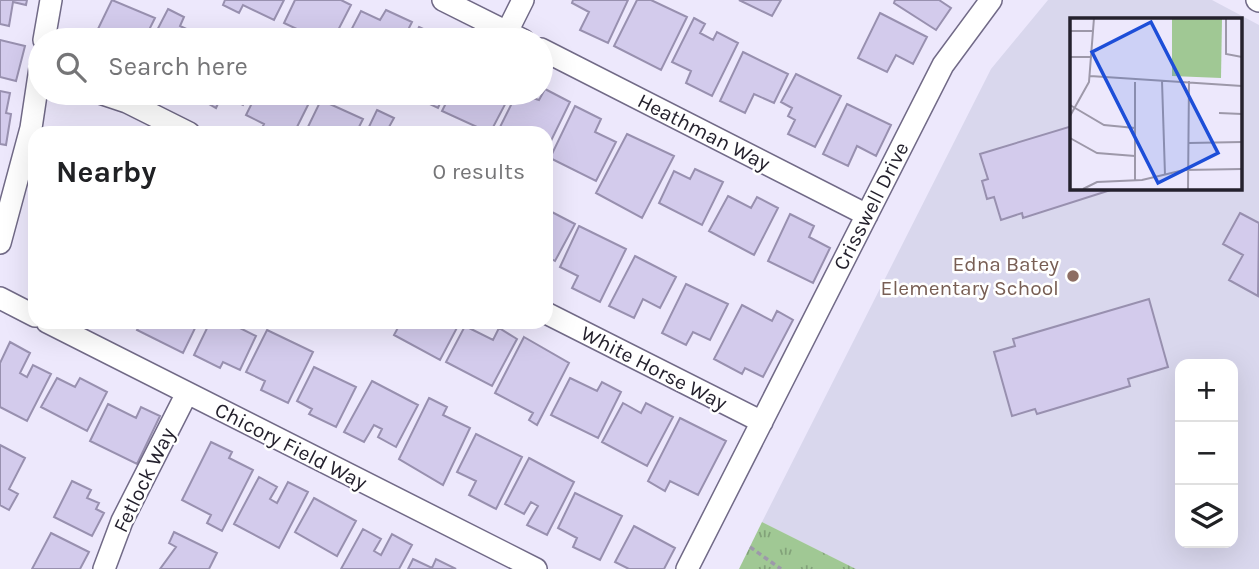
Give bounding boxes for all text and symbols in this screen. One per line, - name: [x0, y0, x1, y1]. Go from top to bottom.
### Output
- inset map: [1070, 18, 1242, 189]
- search box: [28, 28, 553, 105]
- icon: search: [52, 48, 90, 86]
- text: Search here: [108, 51, 248, 82]
- street label: Heathman Way: [634, 88, 774, 176]
- street label: Crisswell Drive: [828, 138, 914, 274]
- text: Nearby: [56, 154, 156, 190]
- text: 0 results: [433, 158, 525, 185]
- place label: Edna Batey Elementary School: [881, 252, 1059, 300]
- marker: Edna Batey Elementary School: [1065, 268, 1081, 284]
- street label: White Horse Way: [577, 321, 731, 415]
- map controls: [1175, 359, 1238, 548]
- button: +: [1175, 359, 1238, 422]
- street label: Chicory Field Way: [211, 397, 371, 495]
- button: −: [1175, 422, 1238, 485]
- street label: Fetlock Way: [108, 424, 180, 536]
- button: layers: [1175, 485, 1238, 548]

